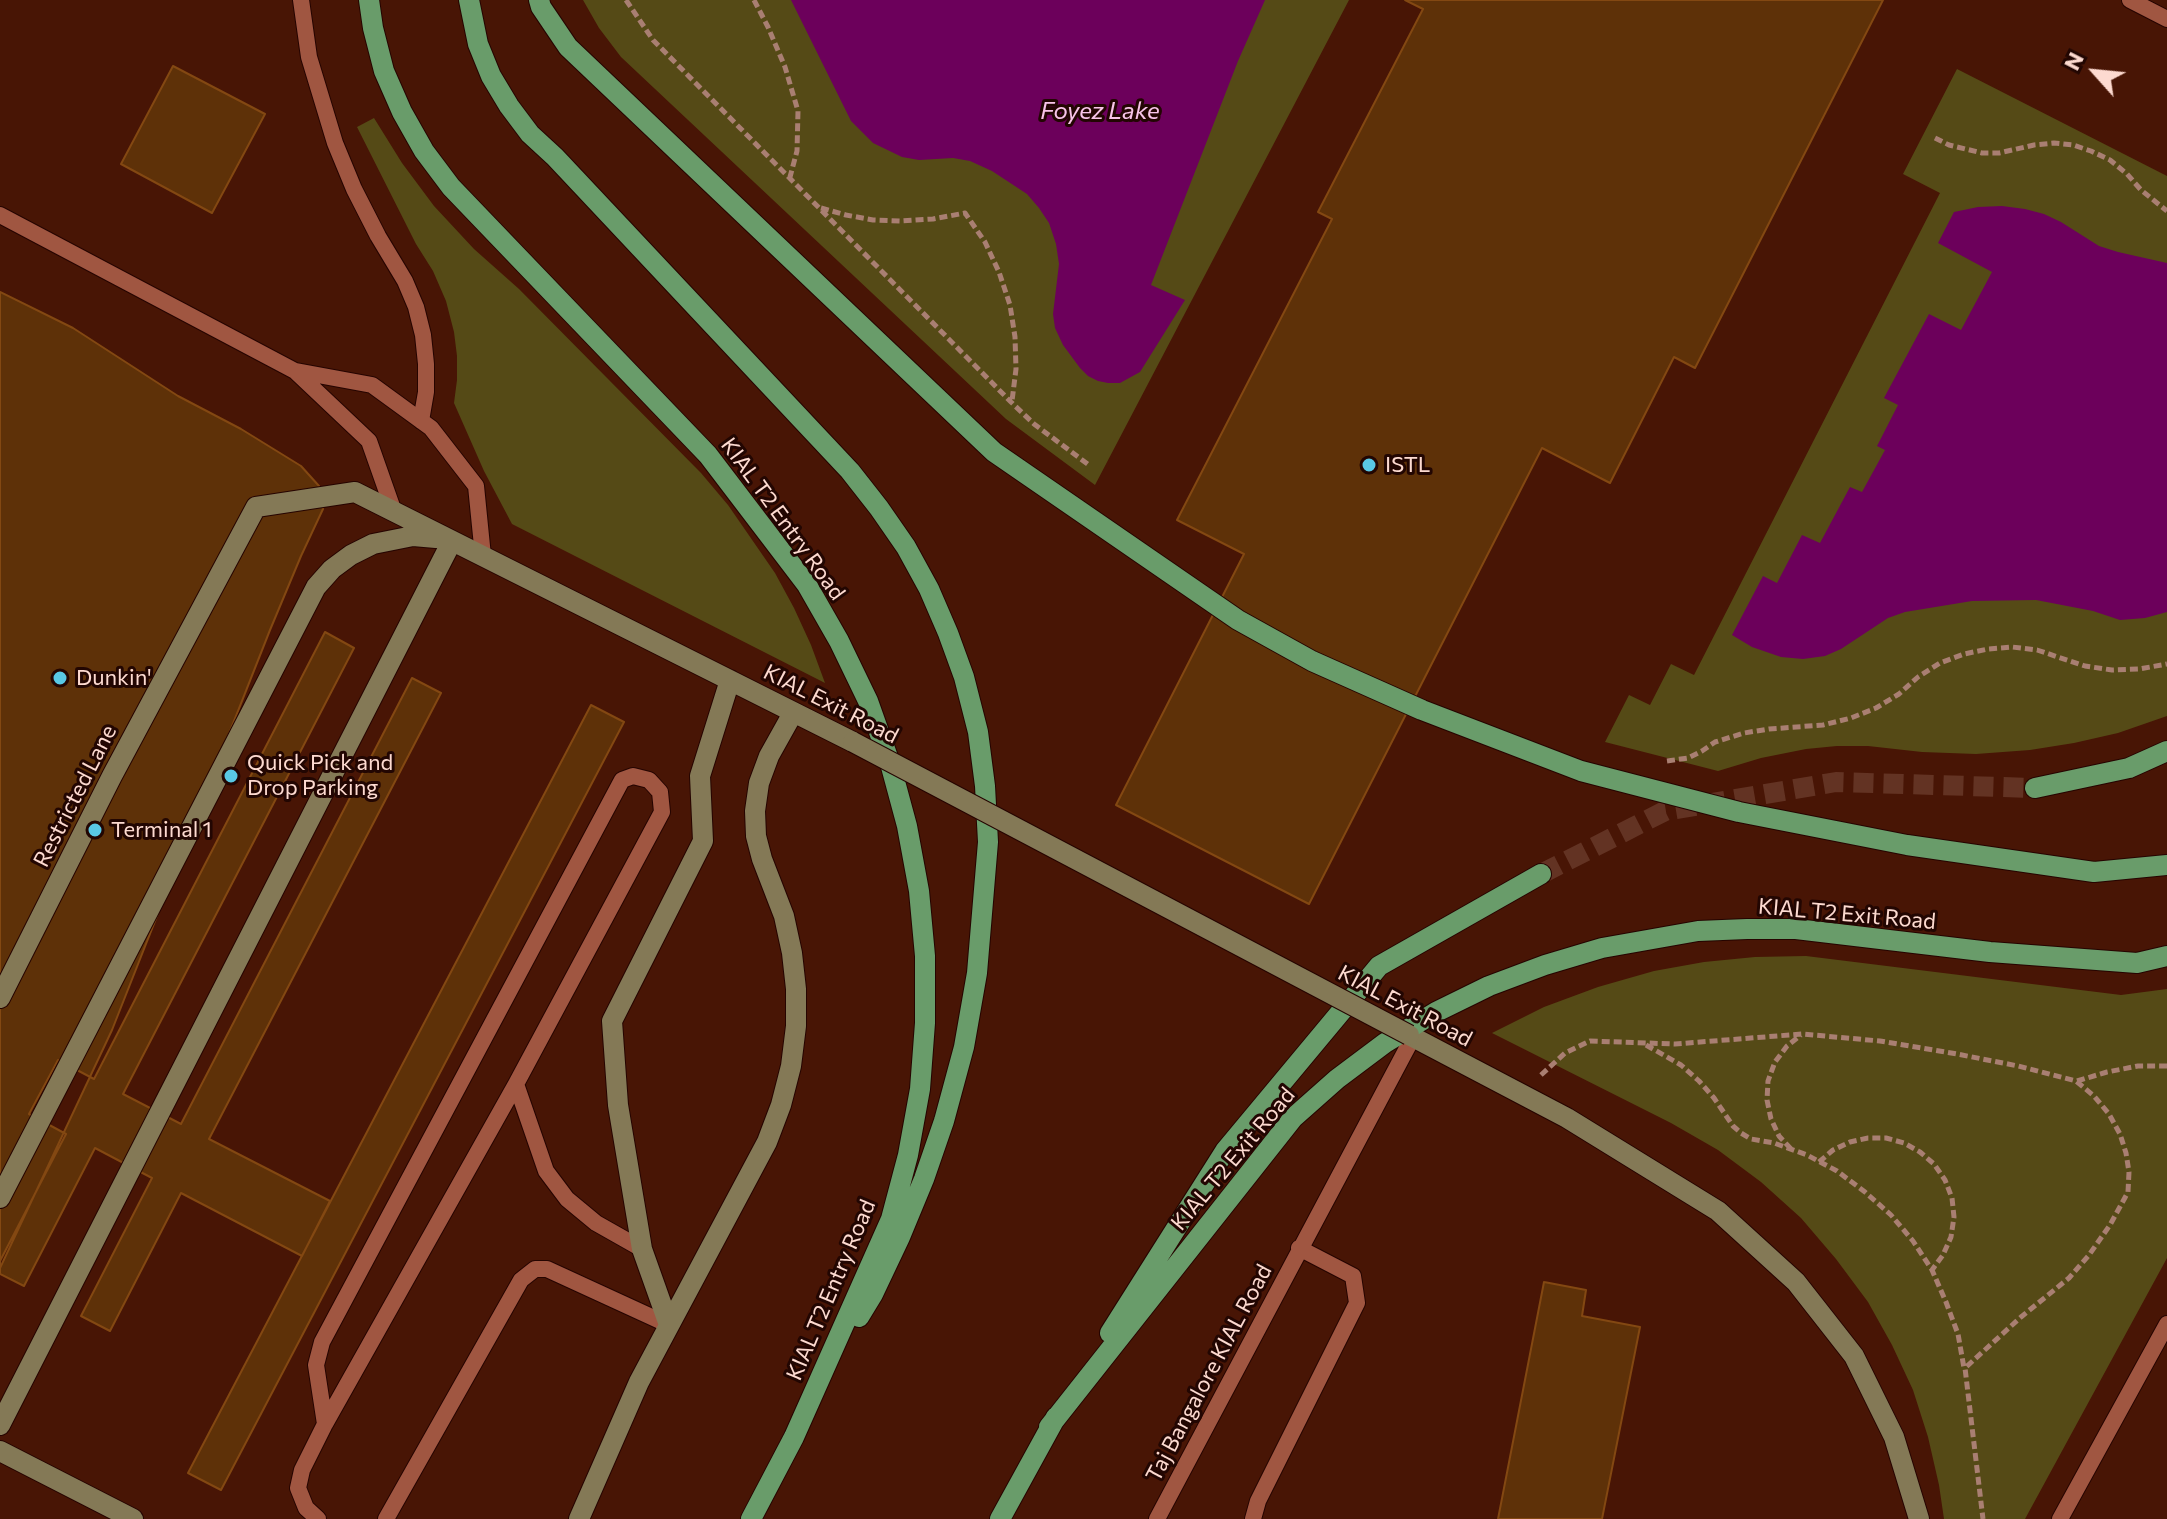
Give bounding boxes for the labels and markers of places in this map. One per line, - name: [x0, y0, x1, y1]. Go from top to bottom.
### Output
- place label: ISTL: [1385, 452, 1430, 478]
- marker: ISTL: [1360, 456, 1378, 474]
- place label: Dunkin': [76, 665, 152, 691]
- marker: Dunkin': [51, 669, 69, 687]
- place label: Quick Pick and Drop Parking: [247, 750, 393, 802]
- marker: Quick Pick and Drop Parking: [222, 767, 240, 785]
- place label: Terminal 1: [111, 817, 212, 843]
- marker: Terminal 1: [86, 821, 104, 839]

